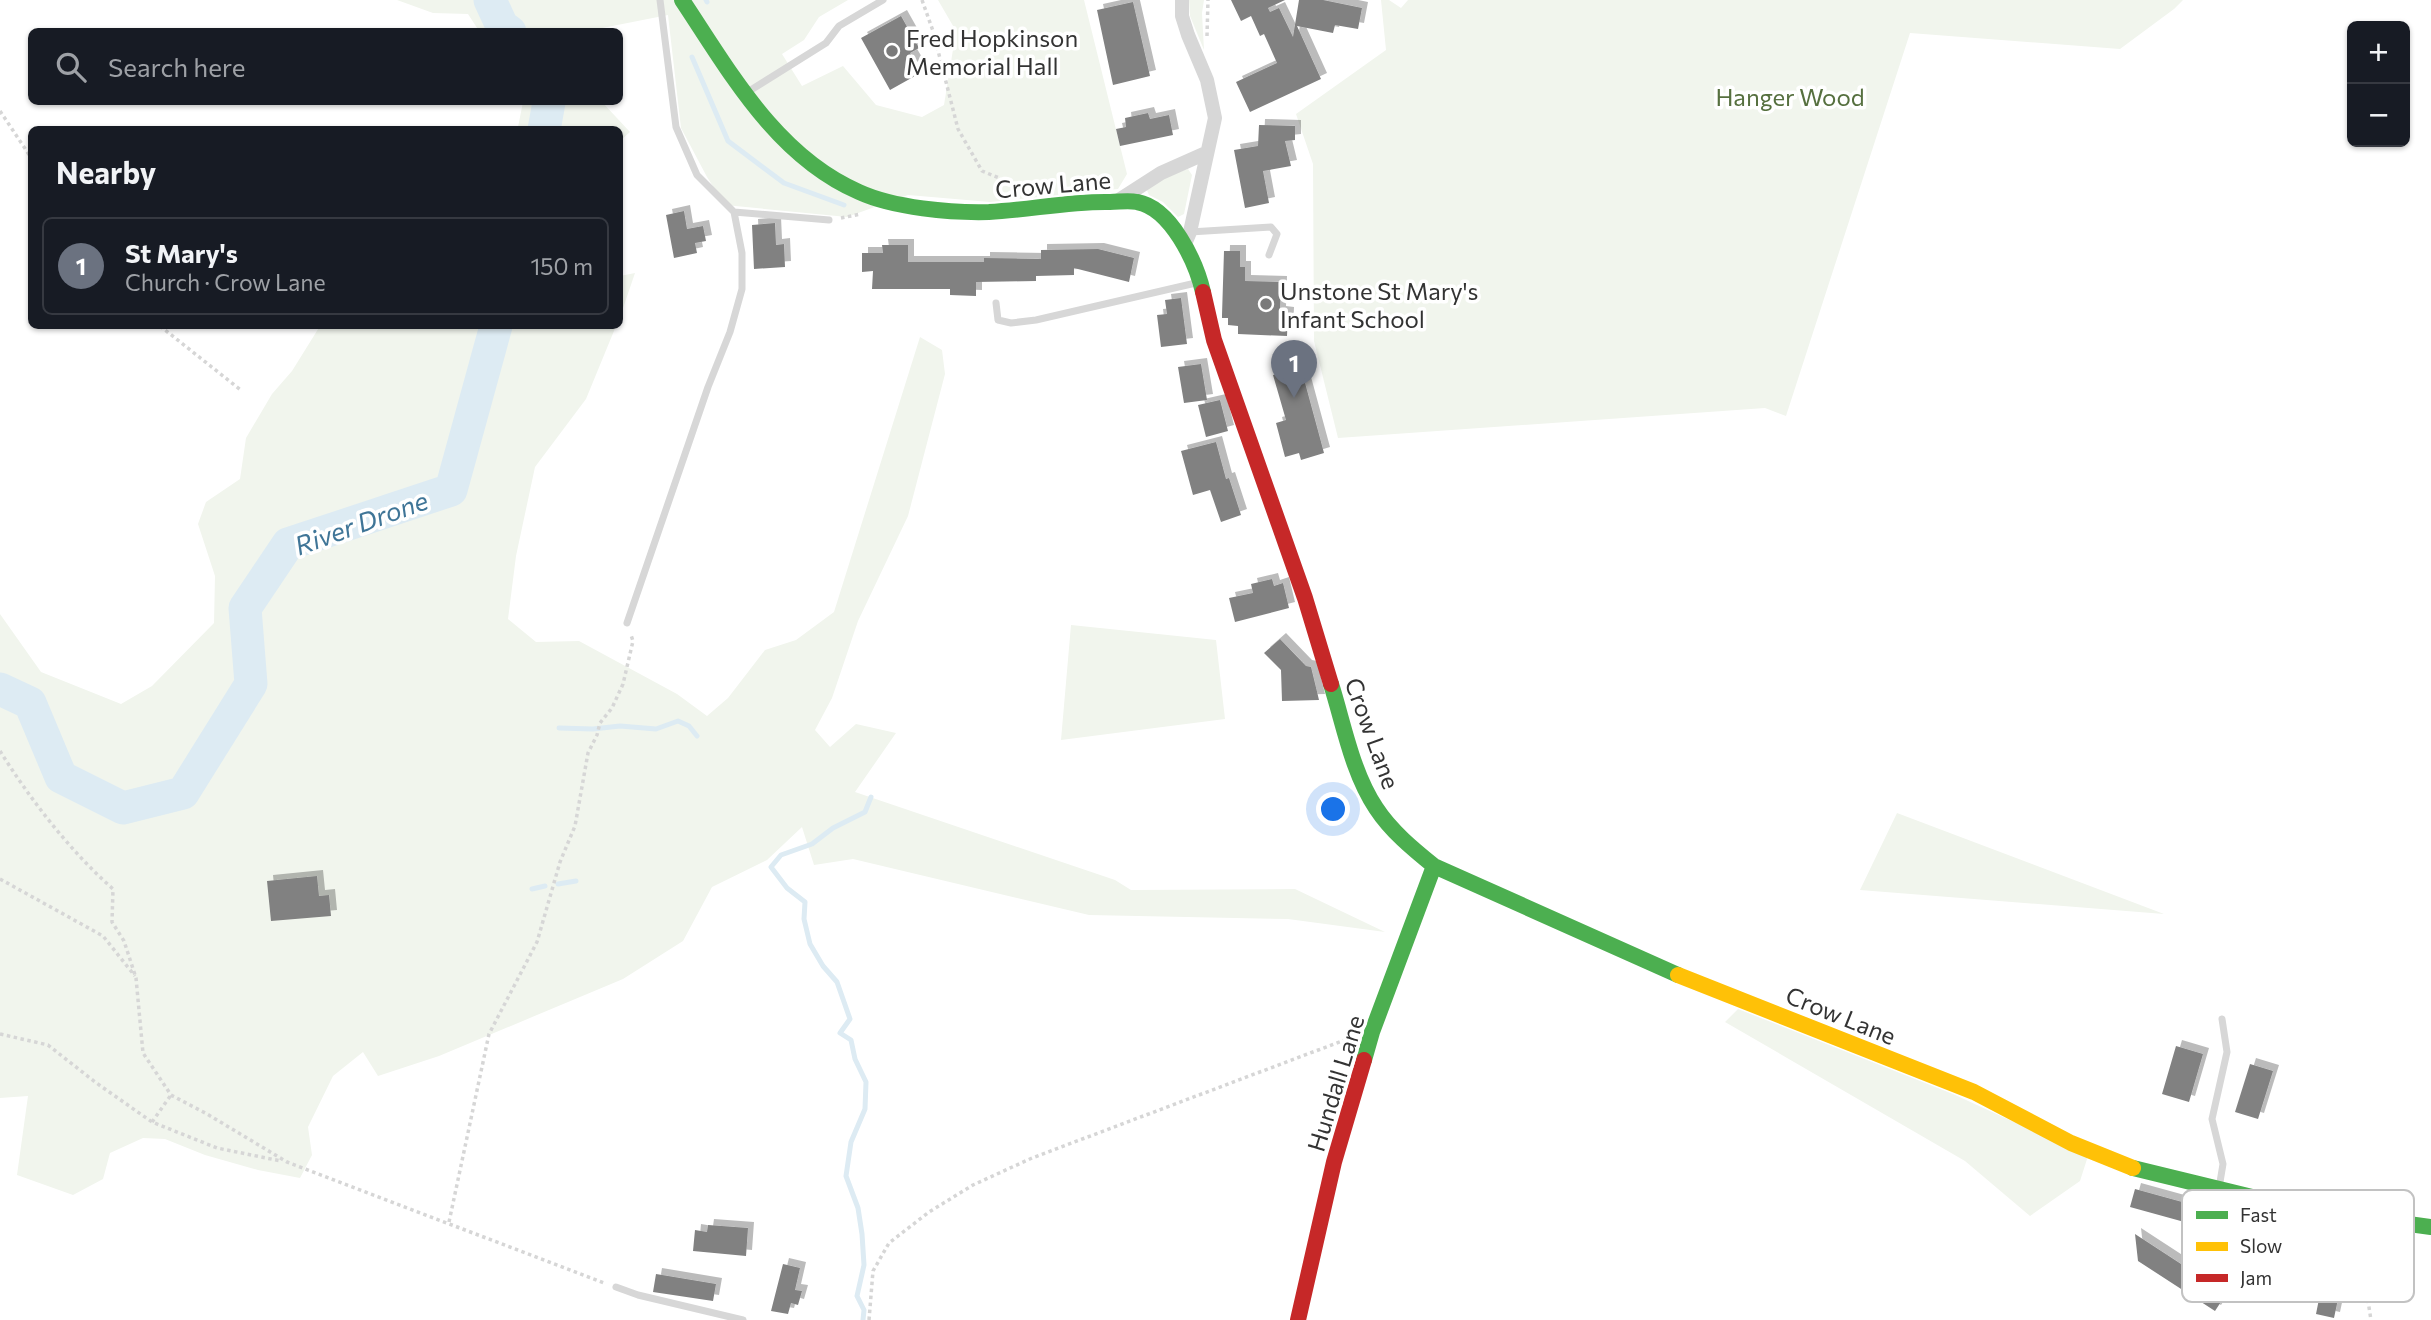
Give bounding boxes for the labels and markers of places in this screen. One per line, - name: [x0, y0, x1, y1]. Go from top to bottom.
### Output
- place label: Fred Hopkinson Memorial Hall: [906, 23, 1078, 80]
- marker: Fred Hopkinson Memorial Hall: [884, 43, 900, 59]
- place label: Unstone St Mary's Infant School: [1280, 276, 1479, 333]
- marker: Unstone St Mary's Infant School: [1258, 296, 1274, 312]
- pin: 1: [1271, 340, 1317, 398]

